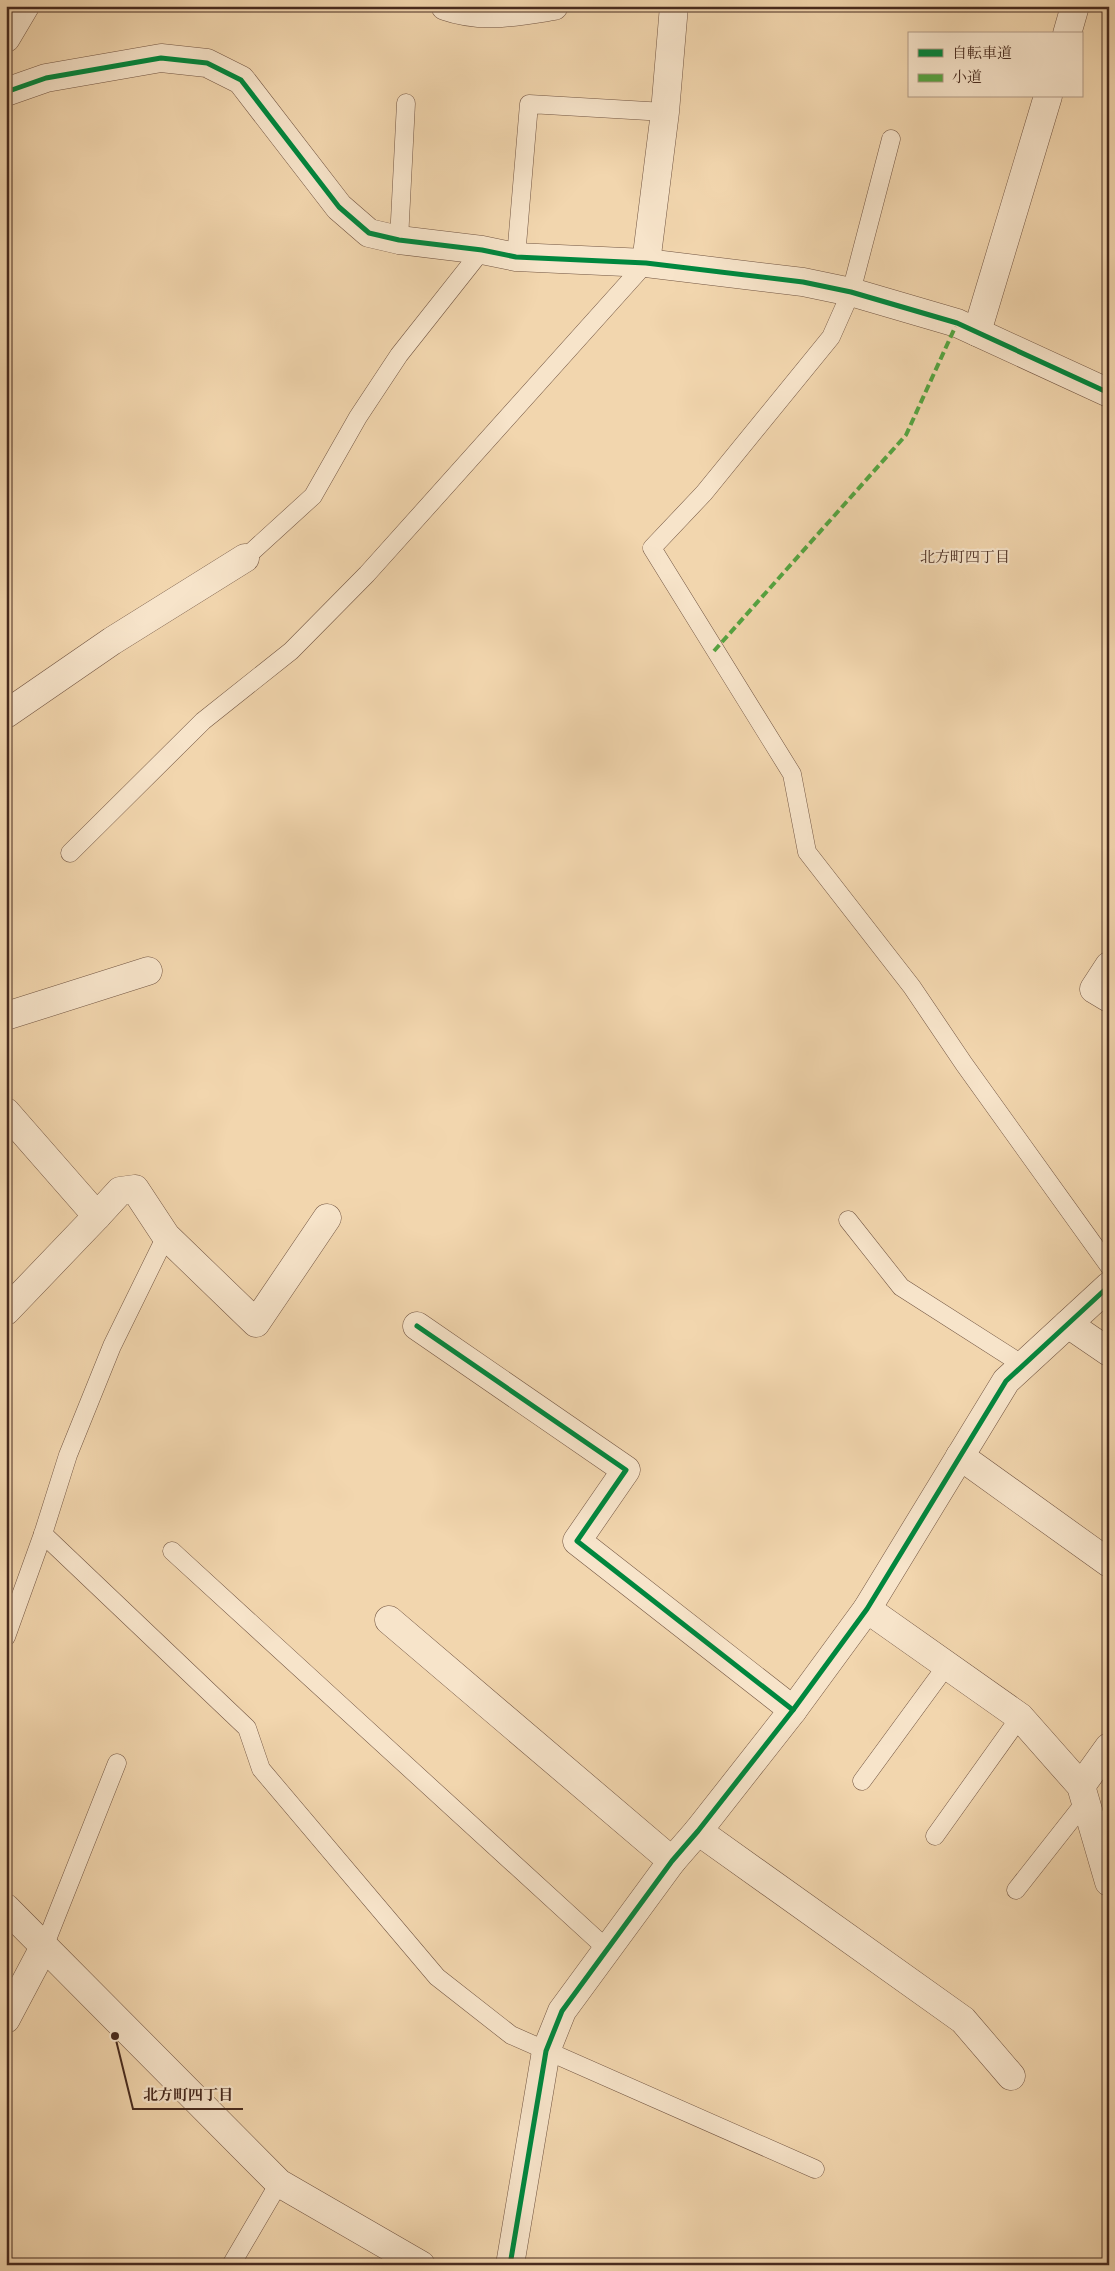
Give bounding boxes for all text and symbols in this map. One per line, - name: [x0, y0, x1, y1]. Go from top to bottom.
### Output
- legend: [908, 32, 1082, 98]
- text: 自転車道: [952, 45, 1012, 62]
- text: 小道: [952, 69, 982, 86]
- district label: 北方町四丁目: [920, 549, 1010, 566]
- callout: 北方町四丁目: [133, 2079, 243, 2109]
- text: 北方町四丁目: [143, 2087, 233, 2104]

